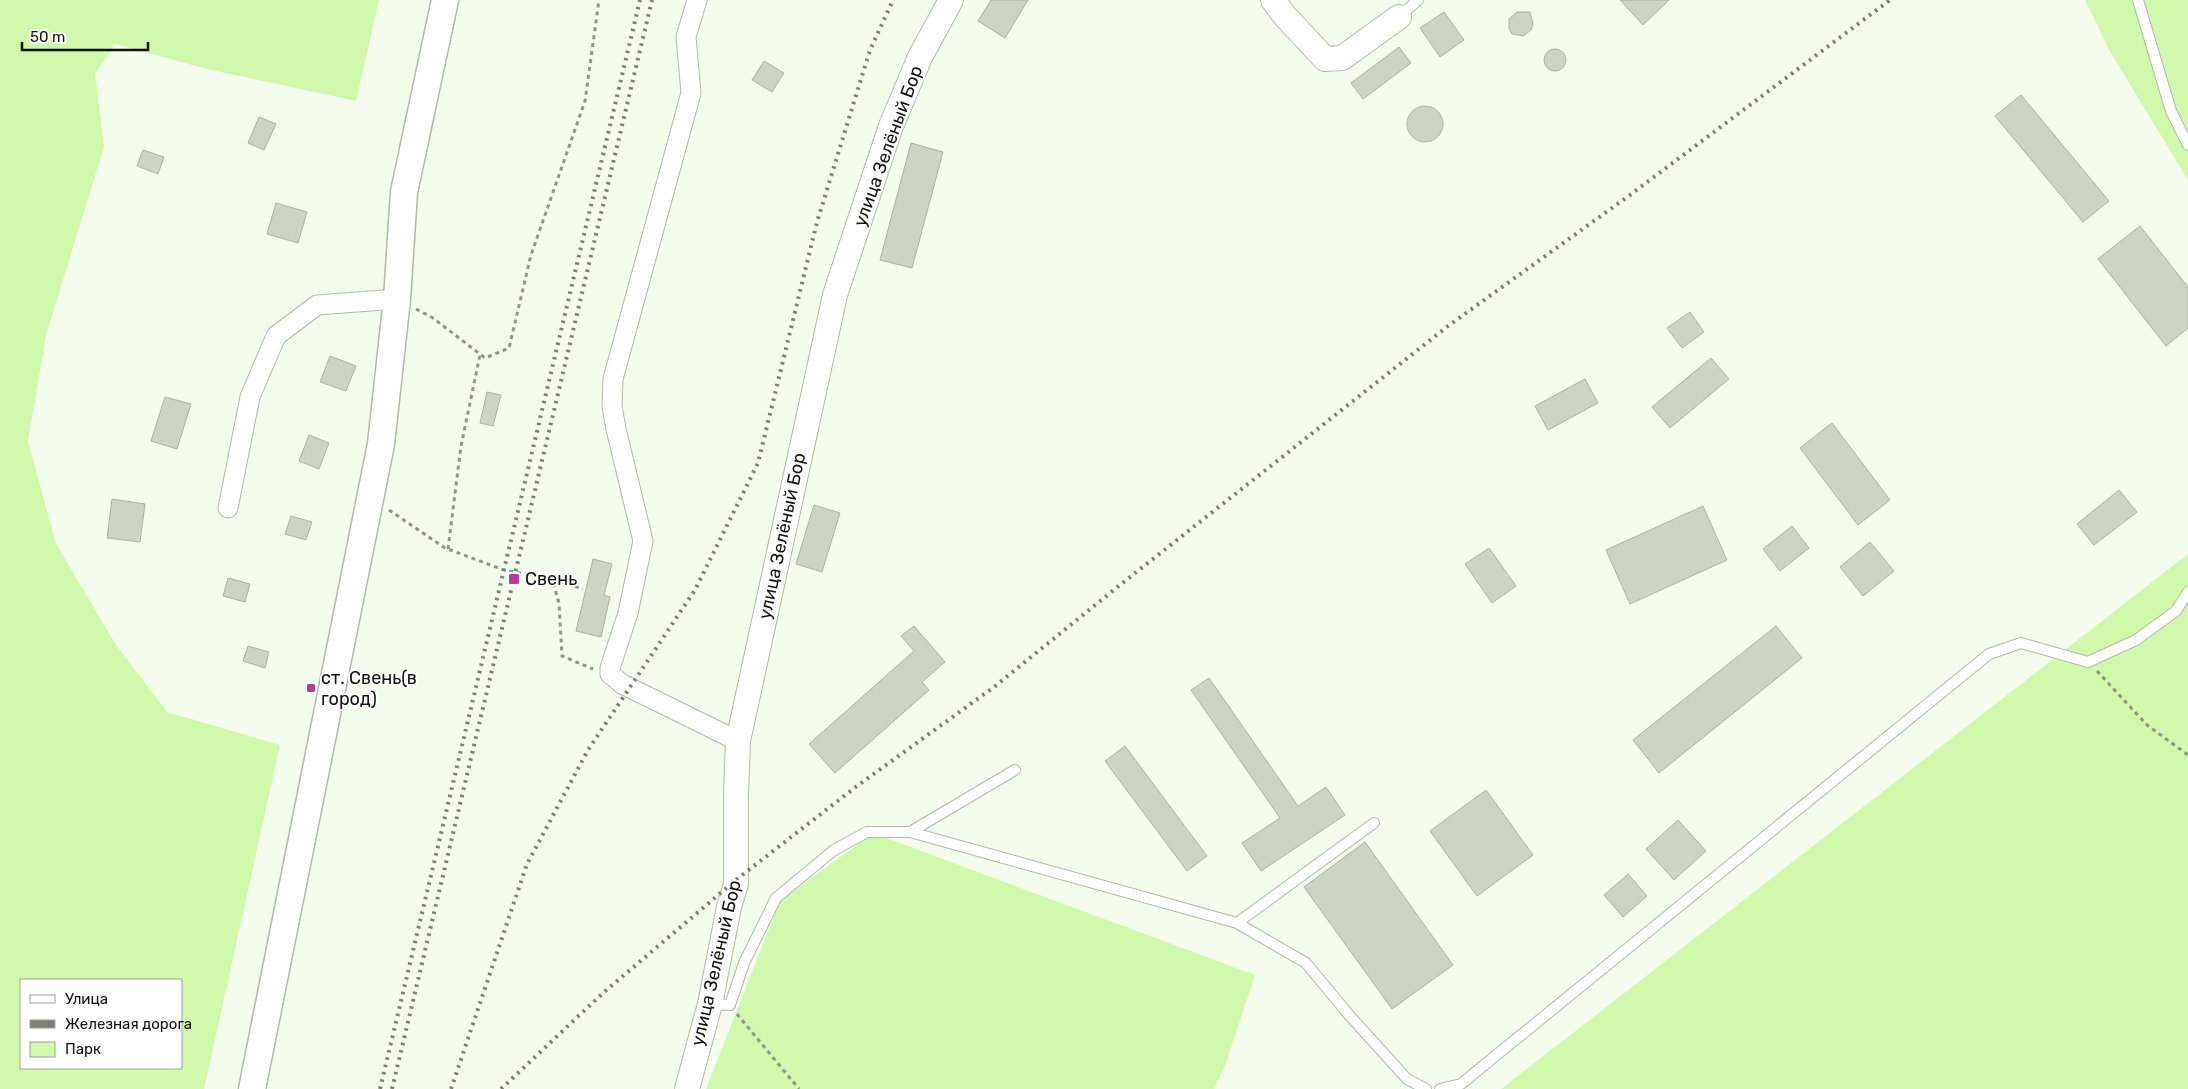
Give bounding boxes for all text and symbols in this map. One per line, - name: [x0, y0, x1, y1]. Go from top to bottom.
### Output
- scale bar: [22, 20, 149, 52]
- text: 50 m: [30, 28, 65, 46]
- street label: улица Зелёный Бор: [849, 63, 927, 229]
- street label: улица Зелёный Бор: [754, 451, 810, 621]
- place label: Свень: [525, 568, 577, 590]
- marker: Свень: [507, 572, 521, 586]
- place label: ст. Свень(в город): [321, 667, 417, 710]
- marker: ст. Свень(в город): [305, 682, 317, 694]
- street label: улица Зелёный Бор: [686, 878, 746, 1048]
- legend: [20, 979, 182, 1069]
- text: Улица: [65, 990, 108, 1008]
- text: Железная дорога: [65, 1015, 192, 1033]
- text: Парк: [65, 1040, 101, 1058]

